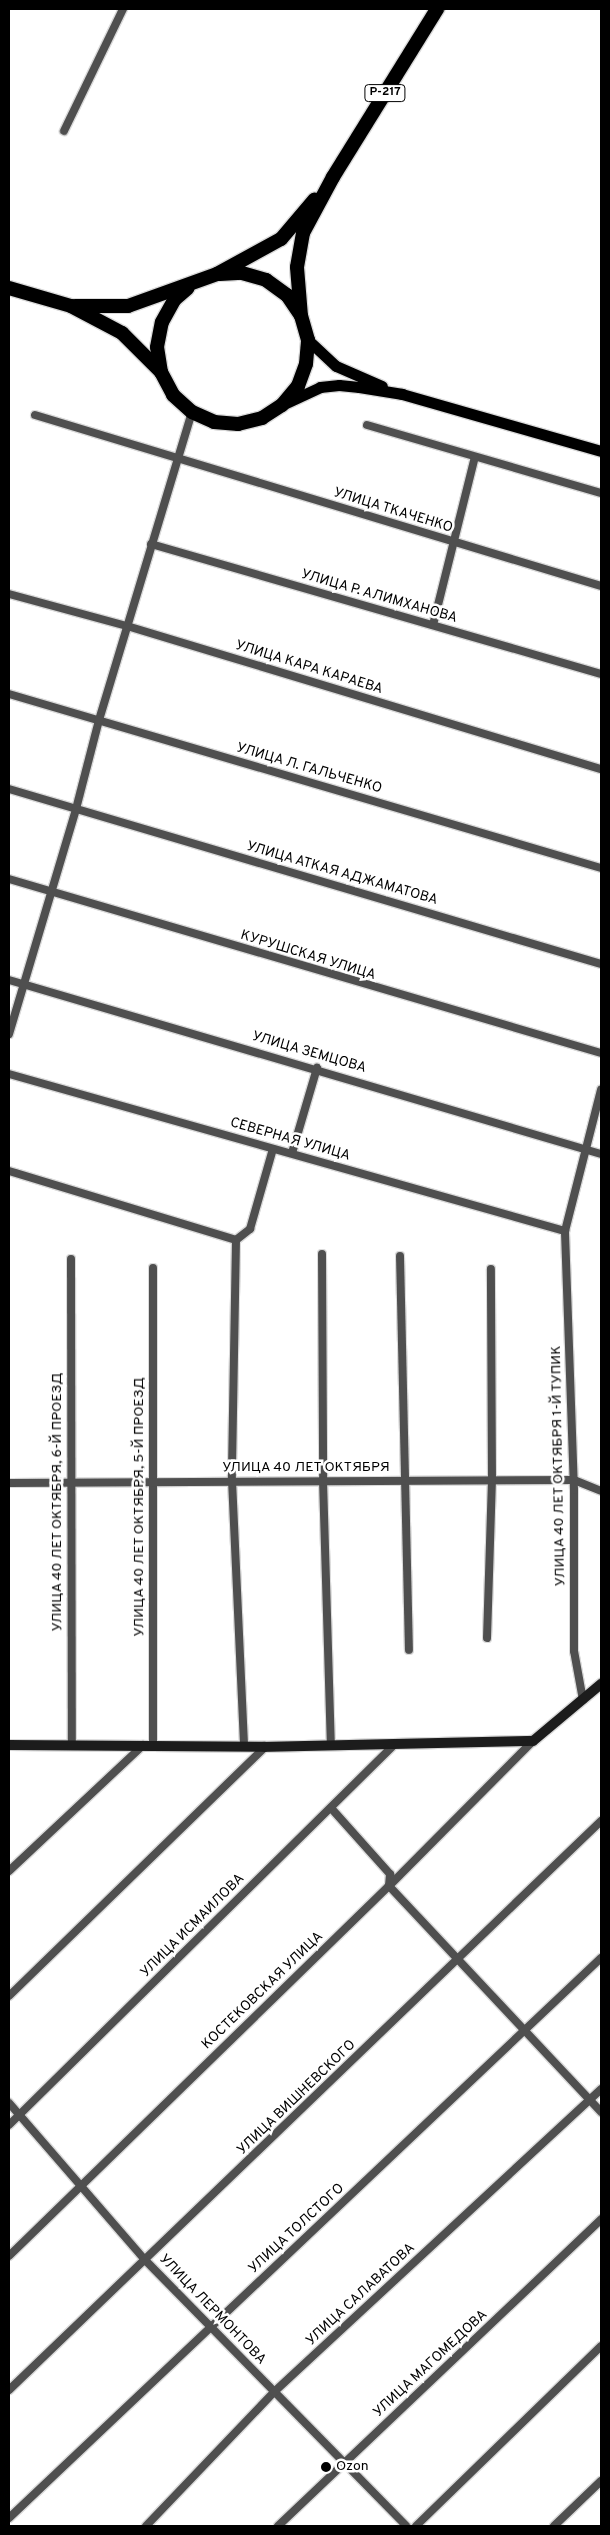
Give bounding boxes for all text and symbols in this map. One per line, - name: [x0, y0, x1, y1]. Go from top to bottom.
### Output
- road number: Р-217: [364, 84, 406, 102]
- street label: УЛИЦА ТКАЧЕНКО: [331, 485, 455, 537]
- street label: УЛИЦА Р. АЛИМХАНОВА: [299, 567, 459, 627]
- street label: УЛИЦА КАРА КАРАЕВА: [233, 637, 385, 699]
- street label: УЛИЦА Л. ГАЛЬЧЕНКО: [234, 740, 384, 798]
- street label: УЛИЦА АТКАЯ АДЖАМАТОВА: [244, 838, 440, 910]
- street label: КУРУШСКАЯ УЛИЦА: [238, 927, 378, 985]
- street label: УЛИЦА ЗЕМЦОВА: [250, 1029, 368, 1077]
- street label: СЕВЕРНАЯ УЛИЦА: [228, 1115, 352, 1165]
- street label: УЛИЦА 40 ЛЕТ ОКТЯБРЯ 1-Й ТУПИК: [548, 1345, 570, 1587]
- street label: УЛИЦА 40 ЛЕТ ОКТЯБРЯ, 6-Й ПРОЕЗД: [50, 1372, 66, 1632]
- street label: УЛИЦА 40 ЛЕТ ОКТЯБРЯ, 5-Й ПРОЕЗД: [132, 1377, 148, 1637]
- street label: УЛИЦА 40 ЛЕТ ОКТЯБРЯ: [222, 1460, 390, 1476]
- street label: УЛИЦА ИСМАИЛОВА: [138, 1871, 248, 1981]
- street label: КОСТЕКОВСКАЯ УЛИЦА: [199, 1929, 327, 2053]
- street label: УЛИЦА ВИШНЕВСКОГО: [234, 2037, 360, 2159]
- street label: УЛИЦА ТОЛСТОГО: [245, 2180, 349, 2278]
- street label: УЛИЦА САЛАВАТОВА: [303, 2240, 419, 2350]
- street label: УЛИЦА ЛЕРМОНТОВА: [155, 2251, 269, 2369]
- street label: УЛИЦА МАГОМЕДОВА: [370, 2307, 492, 2421]
- place label: Ozon: [336, 2459, 369, 2475]
- marker: Ozon: [320, 2461, 332, 2473]

